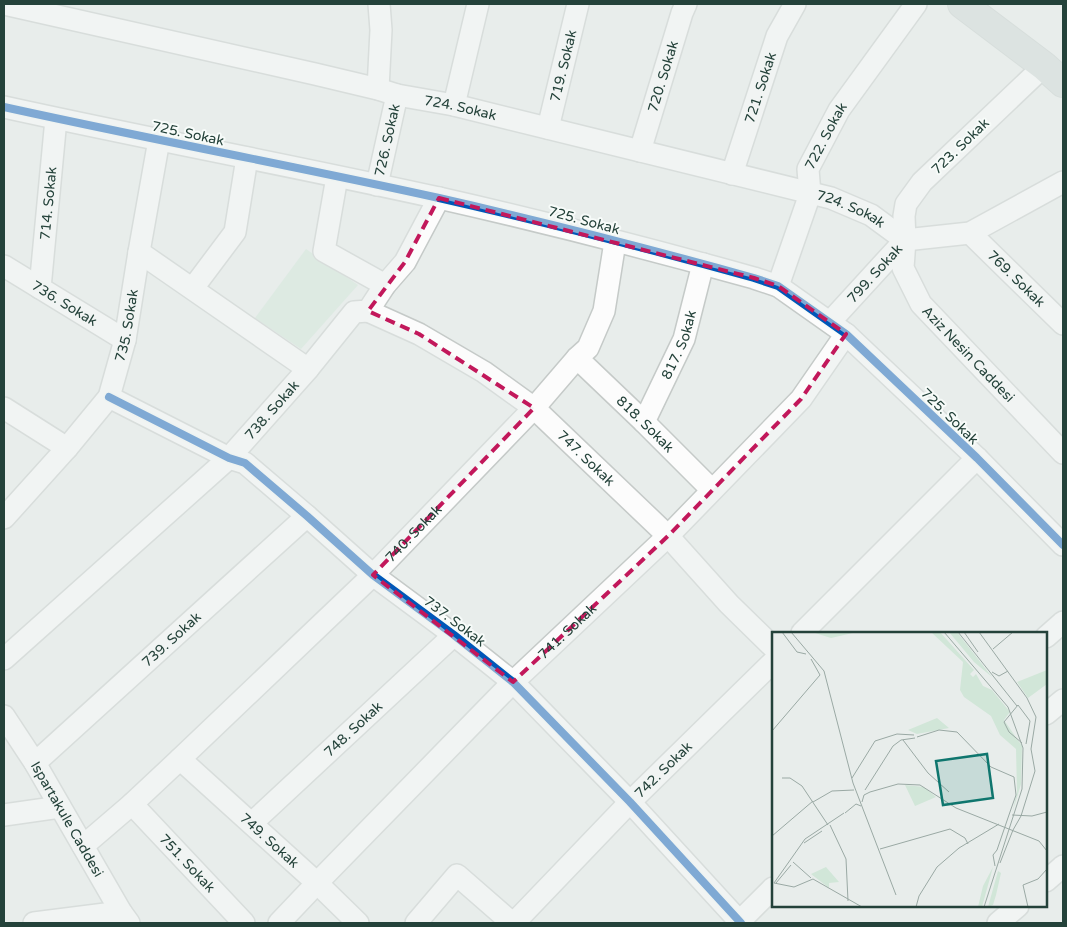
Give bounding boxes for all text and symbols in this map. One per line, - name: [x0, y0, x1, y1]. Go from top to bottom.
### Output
- street label: 719. Sokak: [547, 28, 581, 104]
- street label: 720. Sokak: [644, 38, 682, 114]
- street label: 721. Sokak: [741, 50, 780, 125]
- street label: 724. Sokak: [423, 92, 499, 124]
- street label: 722. Sokak: [801, 99, 851, 173]
- street label: 726. Sokak: [371, 102, 404, 178]
- street label: 723. Sokak: [928, 114, 993, 178]
- street label: 725. Sokak: [150, 118, 226, 150]
- street label: 714. Sokak: [37, 166, 60, 241]
- street label: 724. Sokak: [815, 187, 889, 232]
- street label: 725. Sokak: [546, 203, 622, 238]
- street label: 799. Sokak: [844, 240, 906, 307]
- street label: 769. Sokak: [984, 247, 1049, 311]
- street label: 736. Sokak: [28, 277, 101, 330]
- street label: 735. Sokak: [111, 288, 142, 364]
- street label: Aziz Nesin Caddesi: [918, 303, 1018, 406]
- street label: 817. Sokak: [658, 308, 700, 382]
- street label: 738. Sokak: [241, 377, 303, 443]
- street label: 725. Sokak: [917, 385, 982, 448]
- street label: 818. Sokak: [613, 392, 678, 456]
- street label: 747. Sokak: [554, 427, 618, 490]
- street label: 740. Sokak: [382, 501, 446, 566]
- street label: 737. Sokak: [420, 593, 489, 650]
- street label: 741. Sokak: [535, 600, 600, 663]
- street label: 739. Sokak: [139, 608, 205, 671]
- inset map: [772, 632, 1047, 907]
- street label: 748. Sokak: [321, 698, 386, 761]
- street label: 742. Sokak: [631, 738, 696, 802]
- street label: Ispartakule Caddesi: [27, 758, 107, 880]
- street label: 749. Sokak: [236, 809, 303, 872]
- street label: 751. Sokak: [156, 831, 219, 896]

